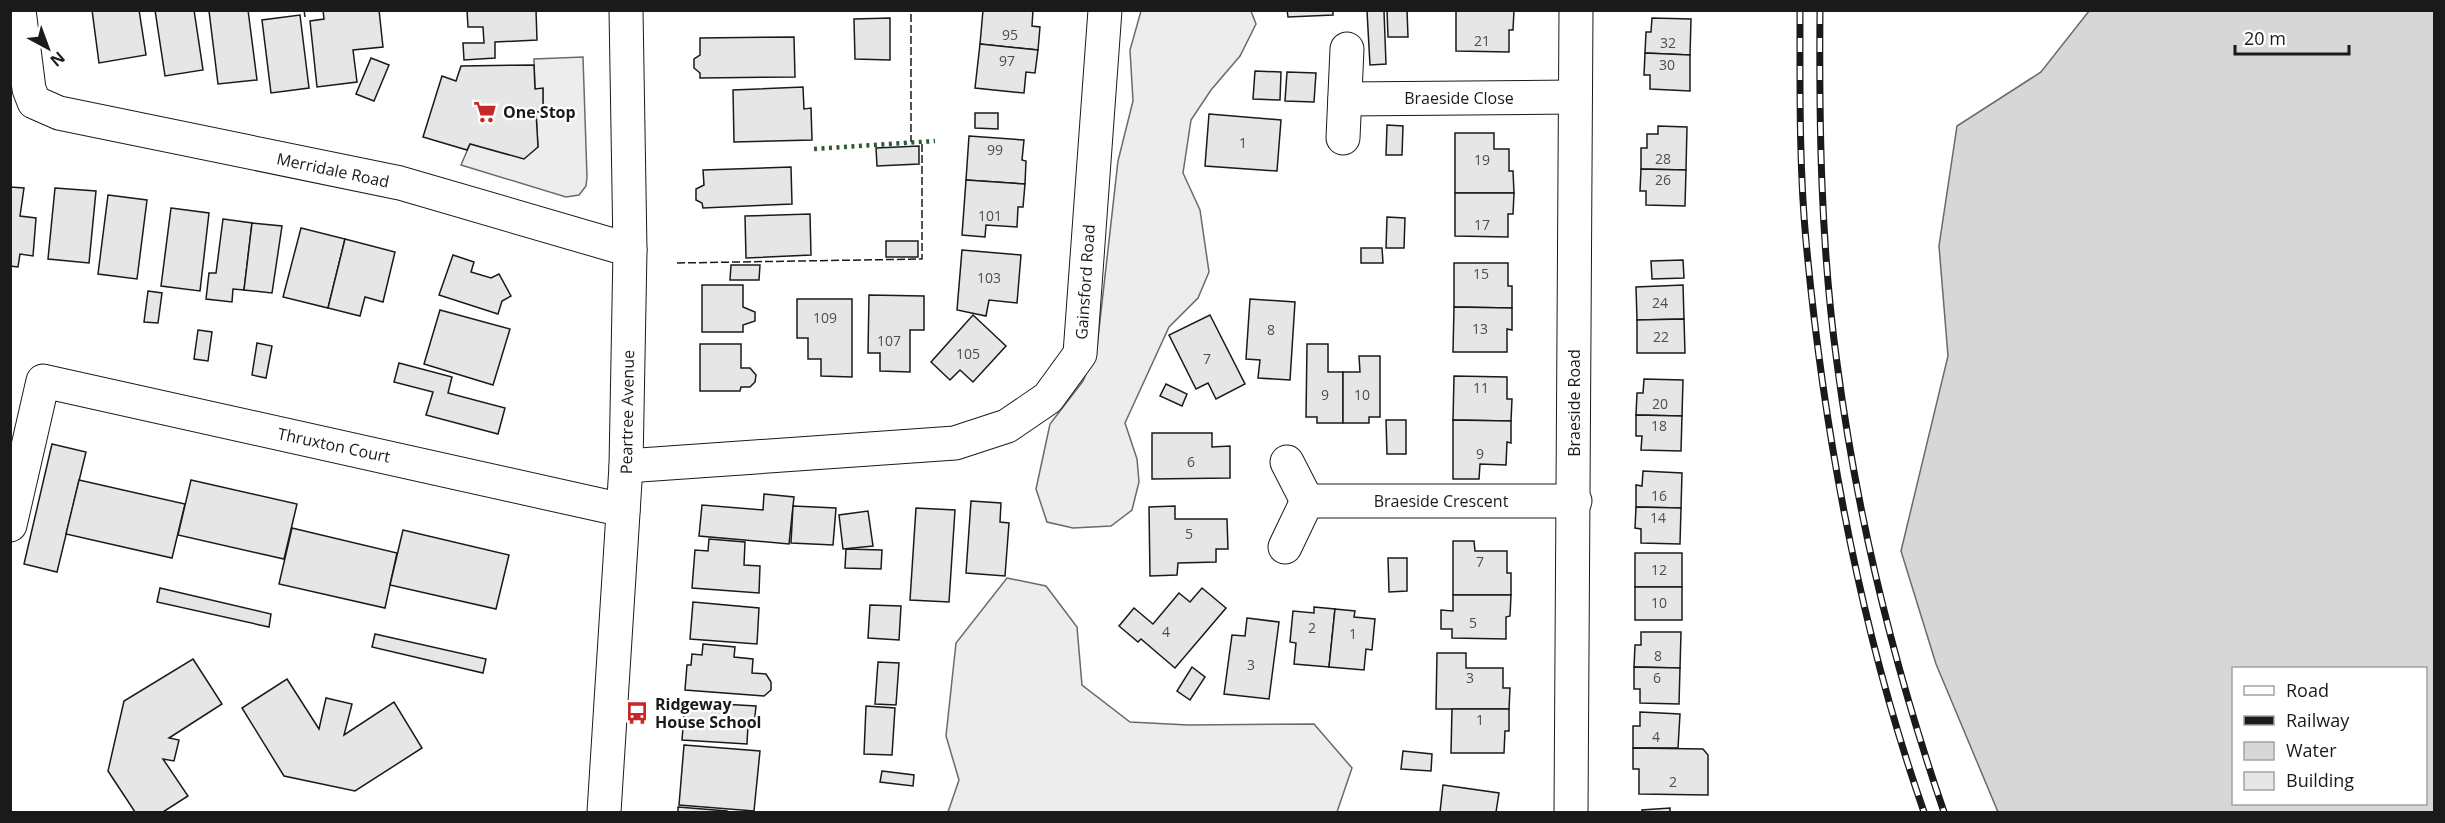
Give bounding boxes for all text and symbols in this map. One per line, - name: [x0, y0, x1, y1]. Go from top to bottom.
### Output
- north arrow: [18, 18, 78, 78]
- scale bar: [2235, 18, 2349, 56]
- house number: 95: [1002, 25, 1018, 44]
- text: 20 m: [2244, 26, 2286, 50]
- house number: 21: [1474, 31, 1490, 50]
- house number: 32: [1660, 33, 1676, 52]
- text: N: [46, 47, 70, 72]
- house number: 97: [999, 51, 1015, 70]
- house number: 30: [1659, 55, 1675, 74]
- street label: Braeside Close: [1404, 87, 1514, 109]
- supermarket icon: One Stop: [472, 99, 498, 125]
- place label: One Stop: [503, 101, 576, 123]
- house number: 1: [1239, 133, 1247, 152]
- house number: 99: [987, 140, 1003, 159]
- street label: Merridale Road: [275, 147, 391, 193]
- house number: 28: [1655, 149, 1671, 168]
- house number: 19: [1474, 150, 1490, 169]
- house number: 26: [1655, 170, 1671, 189]
- house number: 101: [978, 206, 1002, 225]
- house number: 17: [1474, 215, 1490, 234]
- street label: Gainsford Road: [1070, 224, 1100, 340]
- house number: 15: [1473, 264, 1489, 283]
- house number: 103: [977, 268, 1001, 287]
- house number: 24: [1652, 293, 1668, 312]
- house number: 109: [813, 308, 837, 327]
- house number: 13: [1472, 319, 1488, 338]
- house number: 8: [1267, 320, 1275, 339]
- house number: 22: [1653, 327, 1669, 346]
- house number: 107: [877, 331, 901, 350]
- house number: 105: [956, 344, 980, 363]
- house number: 7: [1203, 349, 1211, 368]
- street label: Braeside Road: [1563, 349, 1585, 457]
- street label: Peartree Avenue: [615, 350, 639, 474]
- house number: 11: [1473, 378, 1489, 397]
- house number: 9: [1321, 385, 1329, 404]
- house number: 10: [1354, 385, 1370, 404]
- house number: 20: [1652, 394, 1668, 413]
- house number: 18: [1651, 416, 1667, 435]
- street label: Thruxton Court: [276, 422, 393, 468]
- house number: 9: [1476, 444, 1484, 463]
- house number: 6: [1187, 452, 1195, 471]
- house number: 16: [1651, 486, 1667, 505]
- street label: Braeside Crescent: [1374, 490, 1509, 512]
- house number: 14: [1650, 508, 1666, 527]
- house number: 5: [1185, 524, 1193, 543]
- house number: 7: [1476, 552, 1484, 571]
- house number: 12: [1651, 560, 1667, 579]
- house number: 10: [1651, 593, 1667, 612]
- house number: 5: [1469, 613, 1477, 632]
- house number: 2: [1308, 618, 1316, 637]
- house number: 4: [1162, 622, 1170, 641]
- house number: 1: [1349, 624, 1357, 643]
- house number: 8: [1654, 646, 1662, 665]
- house number: 3: [1247, 655, 1255, 674]
- legend: [2232, 667, 2427, 805]
- house number: 3: [1466, 668, 1474, 687]
- house number: 6: [1653, 668, 1661, 687]
- text: Road: [2286, 678, 2329, 702]
- place label: Ridgeway House School: [655, 693, 761, 733]
- bus stop icon: Ridgeway House School: [624, 700, 650, 726]
- text: Railway: [2286, 708, 2350, 732]
- house number: 1: [1476, 710, 1484, 729]
- house number: 4: [1652, 727, 1660, 746]
- text: Water: [2286, 738, 2337, 762]
- text: Building: [2286, 768, 2354, 792]
- house number: 2: [1669, 772, 1677, 791]

